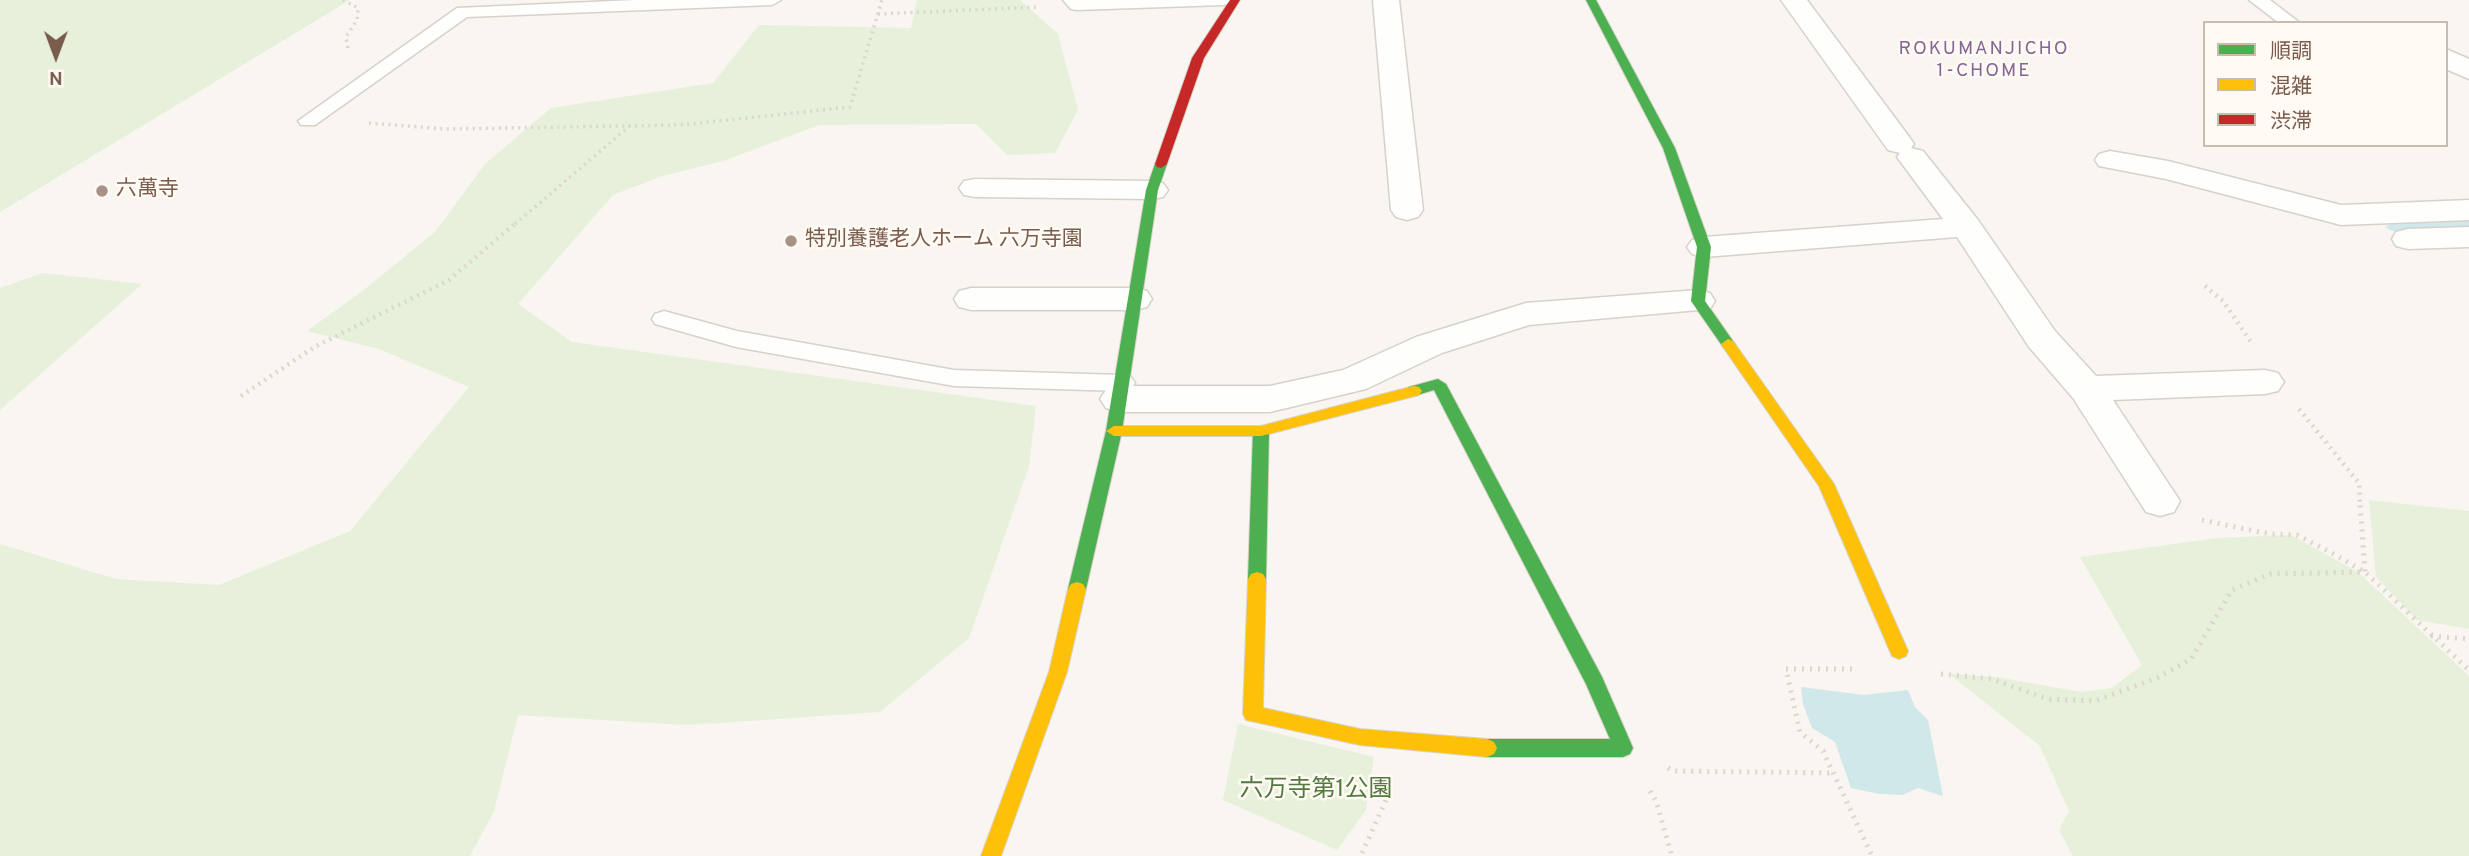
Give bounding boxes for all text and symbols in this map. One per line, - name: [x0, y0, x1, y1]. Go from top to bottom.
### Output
- north arrow: [21, 21, 91, 91]
- legend: [2203, 21, 2448, 147]
- district label: ROKUMANJICHO 1-CHOME: [1900, 39, 2068, 83]
- text: 順調: [2270, 39, 2312, 66]
- text: N: [49, 65, 63, 89]
- text: 混雑: [2270, 74, 2312, 101]
- text: 渋滞: [2270, 109, 2312, 136]
- place label: 六萬寺: [116, 178, 179, 204]
- marker: 六萬寺: [94, 183, 110, 199]
- place label: 特別養護老人ホーム 六万寺園: [805, 228, 1083, 254]
- marker: 特別養護老人ホーム 六万寺園: [783, 233, 799, 249]
- park label: 六万寺第1公園: [1240, 777, 1392, 805]

